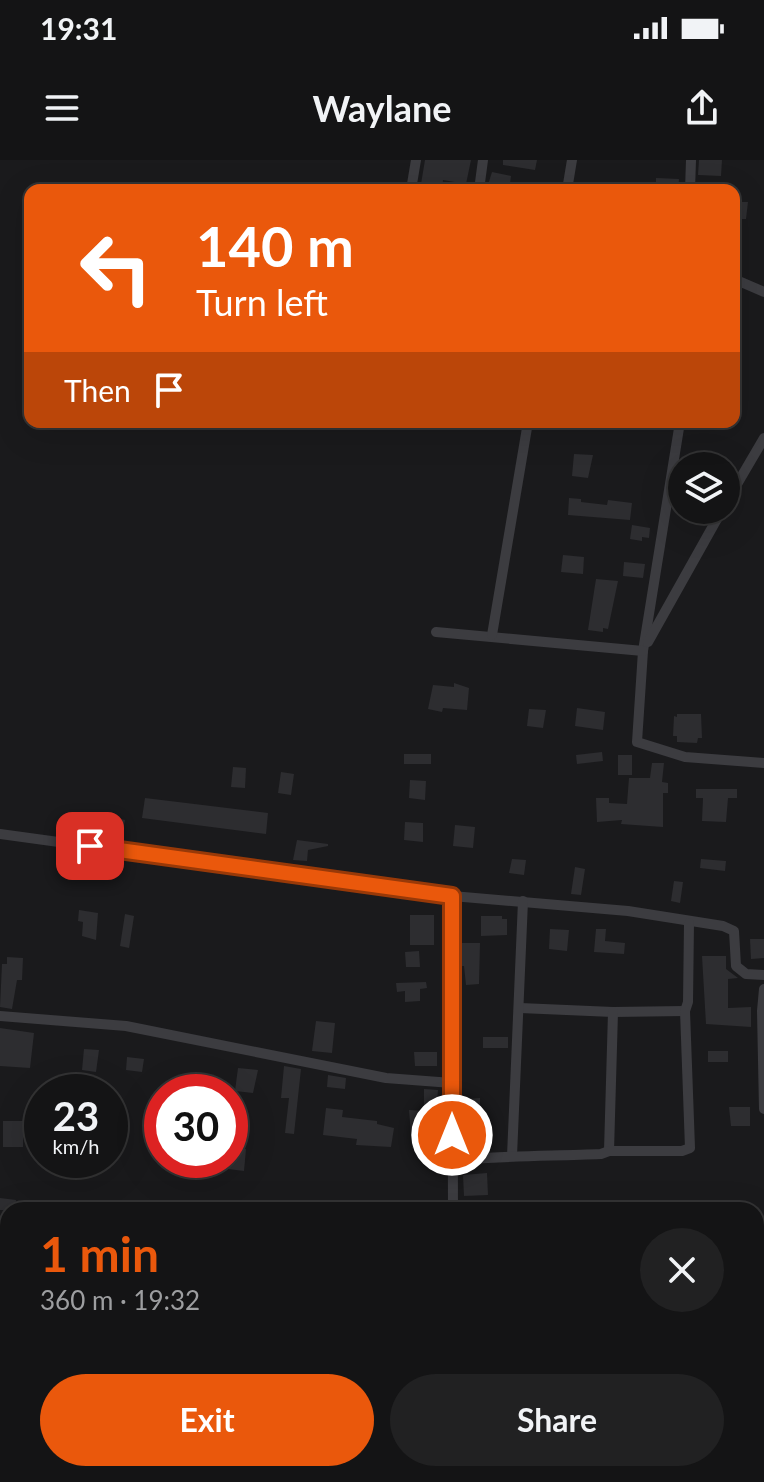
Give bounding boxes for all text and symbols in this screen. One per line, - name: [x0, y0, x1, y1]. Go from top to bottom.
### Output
- text: 19:31: [40, 10, 117, 46]
- icon: menu: [40, 86, 84, 130]
- text: Waylane: [312, 86, 452, 130]
- icon: share: [680, 86, 724, 130]
- text: 140 m: [196, 212, 354, 279]
- icon: left: [64, 216, 168, 320]
- text: Turn left: [196, 280, 328, 324]
- icon: arrive: [147, 368, 191, 412]
- text: Then: [64, 372, 131, 408]
- map controls: [668, 452, 740, 524]
- button: layers: [668, 452, 740, 524]
- pin: [56, 812, 124, 880]
- icon: arrive: [68, 824, 112, 868]
- speed limit sign: 30: [144, 1074, 248, 1178]
- text: 23: [53, 1092, 99, 1140]
- position arrow: [410, 1093, 494, 1177]
- text: km/h: [53, 1134, 99, 1158]
- text: 1 min: [40, 1225, 159, 1282]
- button: close: [640, 1228, 724, 1312]
- text: 360 m · 19:32: [40, 1284, 200, 1316]
- button: Exit: [40, 1374, 374, 1466]
- button: Share: [390, 1374, 724, 1466]

